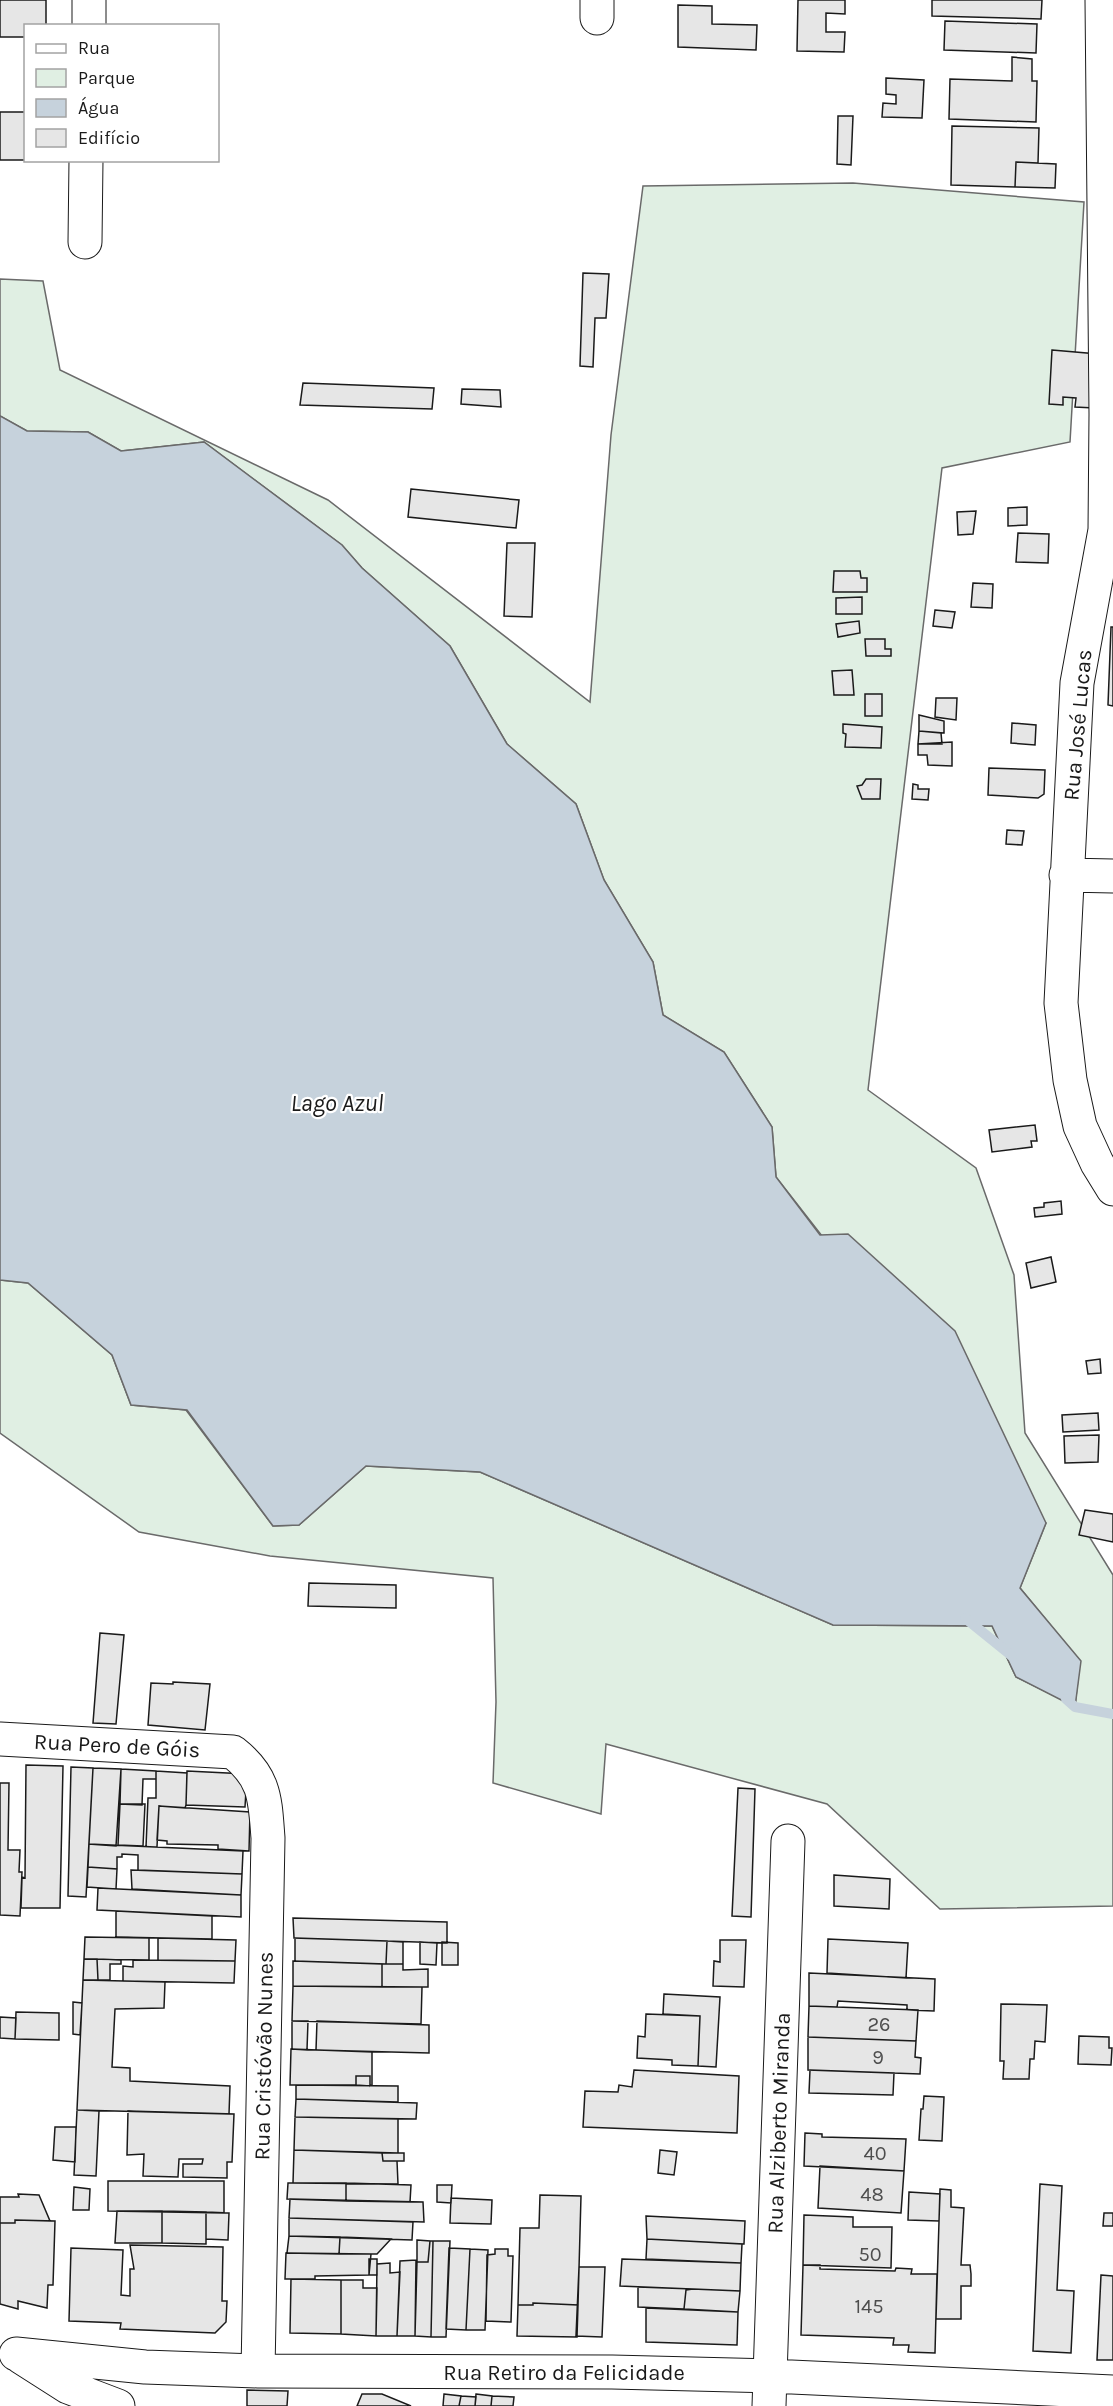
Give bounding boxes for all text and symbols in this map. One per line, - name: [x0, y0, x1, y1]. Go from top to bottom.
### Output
- legend: [24, 24, 219, 162]
- text: Rua: [78, 37, 110, 59]
- text: Parque: [78, 67, 135, 89]
- text: Água: [78, 96, 119, 119]
- text: Edifício: [78, 127, 140, 149]
- street label: Rua José Lucas: [1058, 648, 1098, 802]
- water label: Lago Azul: [290, 1089, 384, 1117]
- street label: Rua Pero de Góis: [33, 1729, 201, 1763]
- street label: Rua Cristóvão Nunes: [249, 1951, 279, 2161]
- street label: Rua Alziberto Miranda: [762, 2012, 796, 2234]
- house number: 26: [867, 2013, 891, 2036]
- house number: 9: [872, 2046, 884, 2069]
- house number: 40: [863, 2142, 887, 2165]
- house number: 48: [860, 2183, 884, 2206]
- house number: 50: [858, 2243, 882, 2266]
- house number: 145: [854, 2295, 884, 2318]
- street label: Rua Retiro da Felicidade: [443, 2360, 685, 2386]

